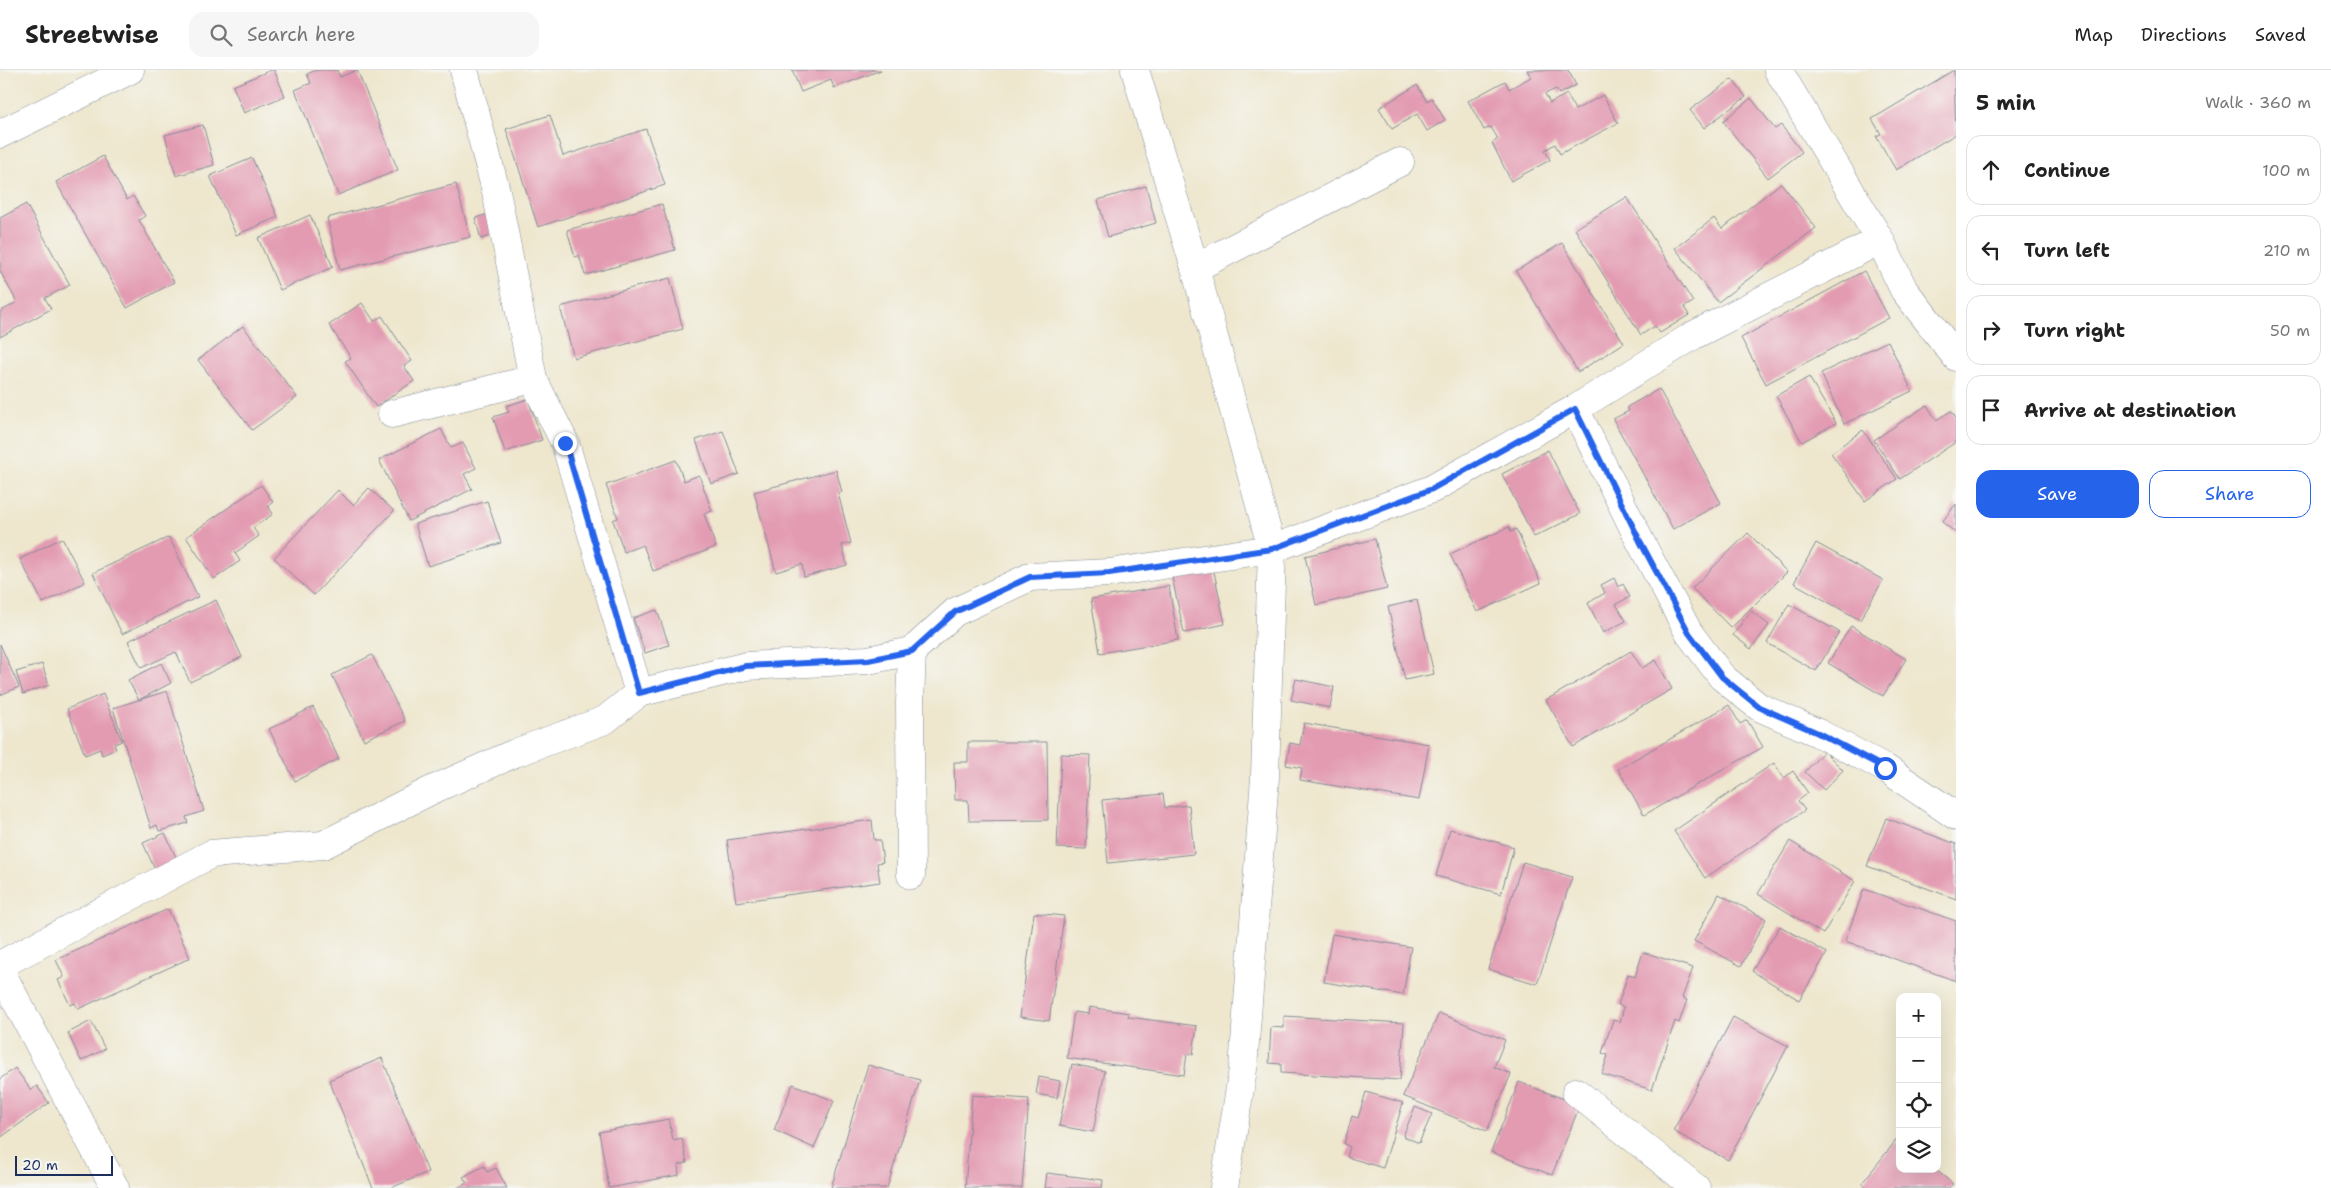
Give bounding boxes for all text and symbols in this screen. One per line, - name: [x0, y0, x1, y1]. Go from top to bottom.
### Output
- search box: [189, 12, 539, 57]
- text: Streetwise: [25, 19, 159, 51]
- icon: search: [207, 21, 235, 49]
- text: Search here: [247, 22, 356, 47]
- text: Map: [2075, 23, 2113, 47]
- text: Directions: [2141, 23, 2227, 47]
- text: Saved: [2255, 23, 2306, 47]
- text: 5 min: [1976, 89, 2036, 117]
- text: Walk · 360 m: [2205, 92, 2311, 113]
- icon: ahead: [1977, 156, 2005, 184]
- text: Continue: [2024, 158, 2110, 183]
- text: 100 m: [2262, 160, 2310, 181]
- icon: left: [1977, 236, 2005, 264]
- text: Turn left: [2024, 238, 2110, 263]
- text: 210 m: [2263, 240, 2310, 261]
- icon: right: [1977, 316, 2005, 344]
- text: Turn right: [2024, 318, 2125, 343]
- text: 50 m: [2270, 320, 2310, 341]
- icon: arrive: [1977, 396, 2005, 424]
- text: Arrive at destination: [2024, 398, 2236, 423]
- route end: [554, 432, 577, 455]
- button: Save: [1976, 470, 2139, 518]
- button: Share: [2149, 470, 2311, 518]
- route start: [1874, 757, 1897, 780]
- map controls: [1896, 993, 1941, 1173]
- button: +: [1896, 993, 1941, 1038]
- button: −: [1896, 1038, 1941, 1083]
- button: locate: [1896, 1083, 1941, 1128]
- button: layers: [1896, 1128, 1941, 1173]
- scale bar: [15, 1153, 112, 1176]
- text: 20 m: [22, 1156, 58, 1174]

